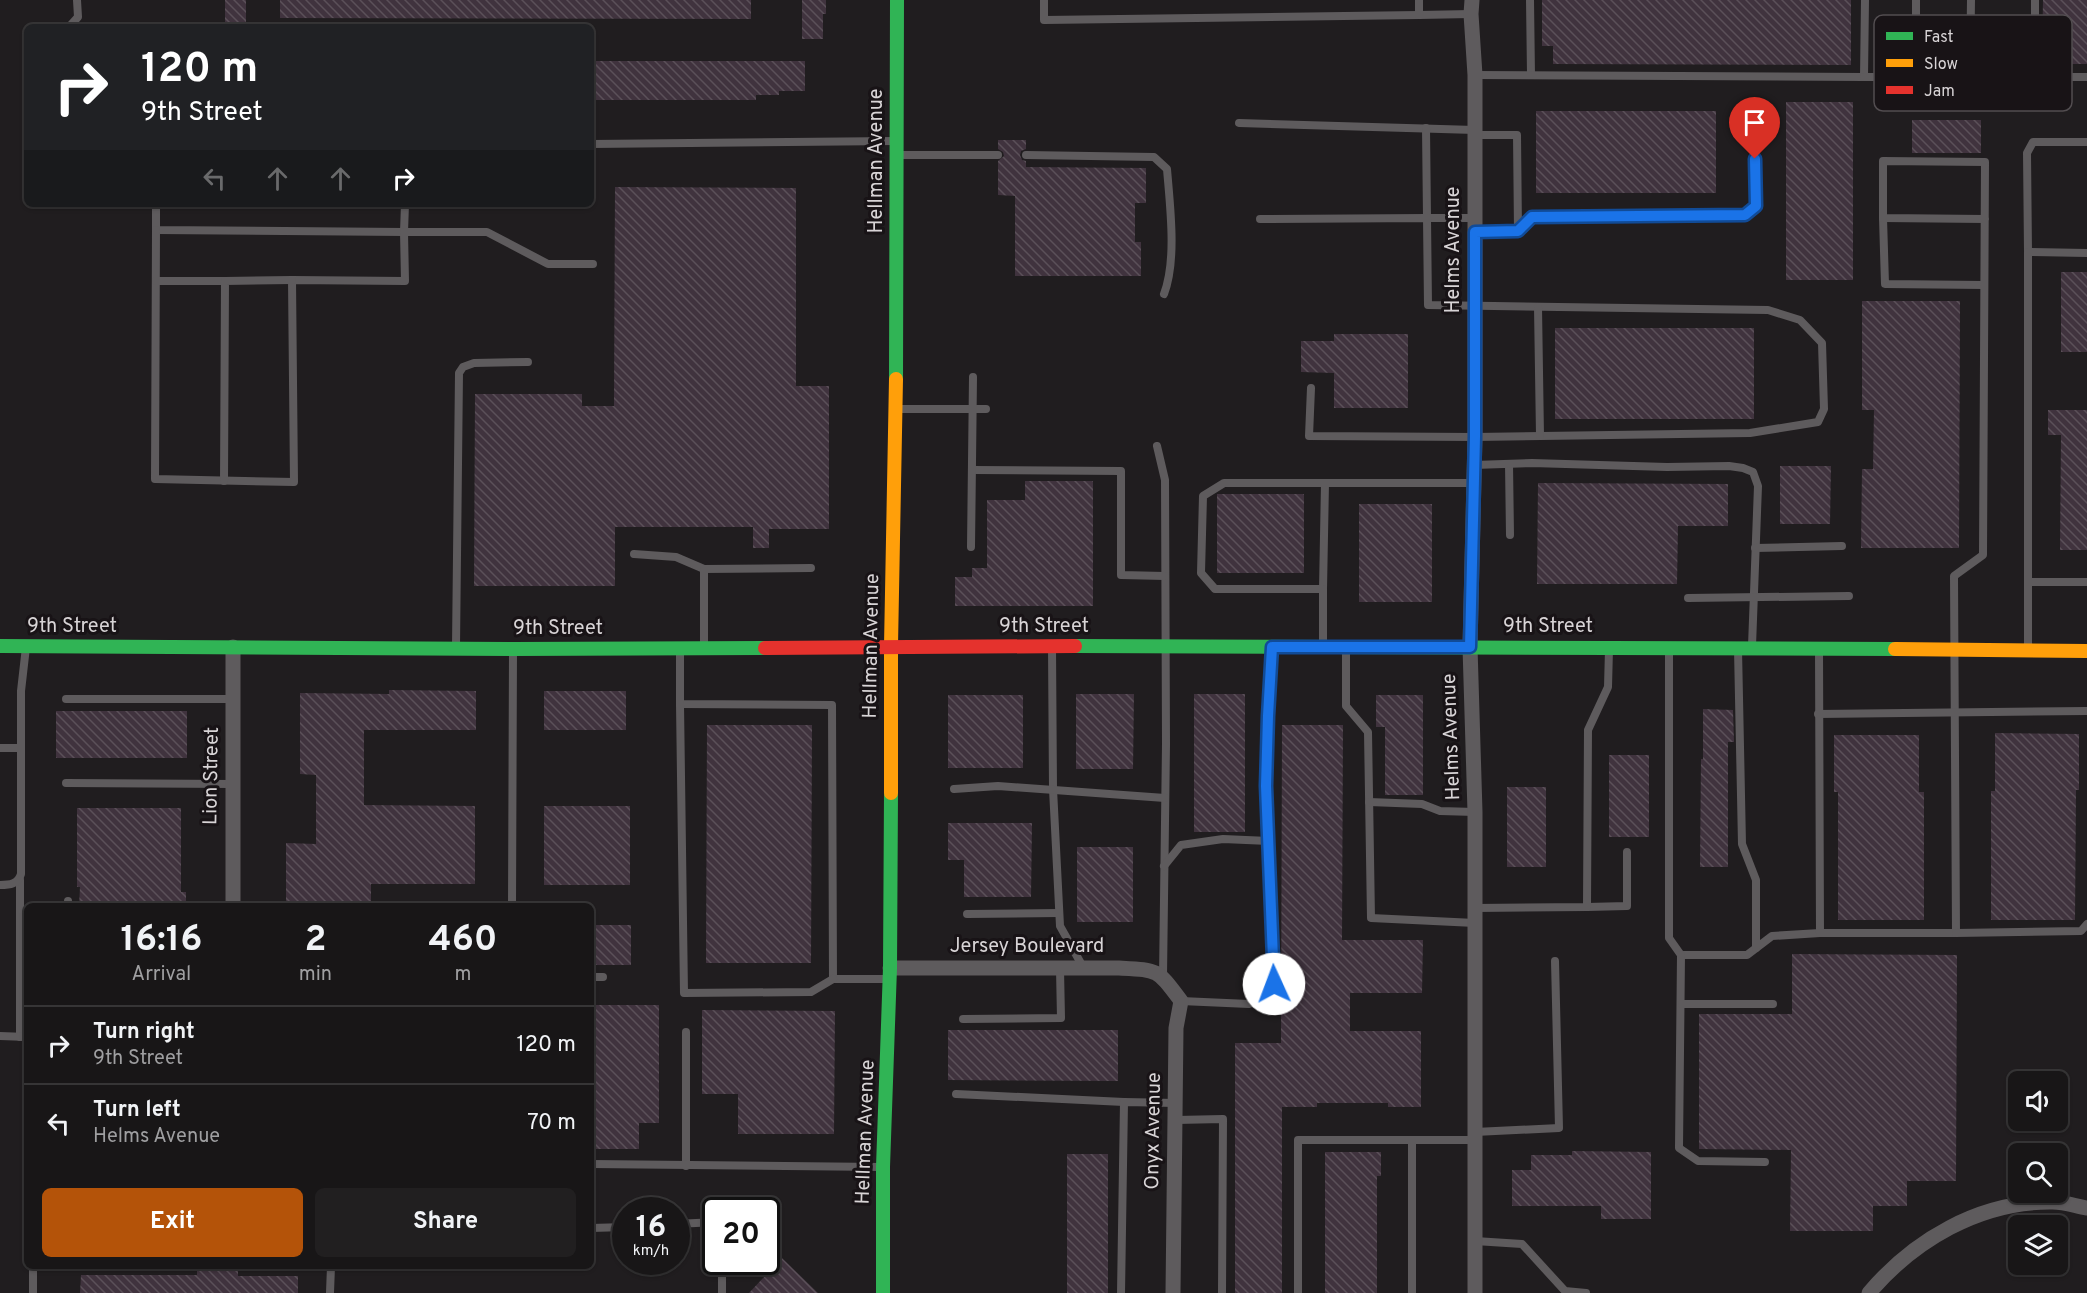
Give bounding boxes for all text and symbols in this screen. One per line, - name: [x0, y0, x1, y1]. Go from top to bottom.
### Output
- legend: [1874, 15, 2072, 111]
- text: Fast: [1924, 28, 1954, 48]
- text: 120 m: [141, 44, 258, 97]
- icon: right: [42, 48, 120, 126]
- text: Slow: [1924, 55, 1958, 75]
- text: Jam: [1924, 82, 1955, 102]
- street label: Hellman Avenue: [864, 88, 890, 234]
- text: 9th Street: [141, 96, 263, 130]
- pin: [1729, 97, 1780, 159]
- icon: arrive: [1738, 106, 1771, 139]
- icon: left: [198, 162, 231, 195]
- icon: ahead: [261, 162, 294, 195]
- icon: ahead: [324, 162, 357, 195]
- icon: right: [387, 162, 420, 195]
- street label: Helms Avenue: [1441, 186, 1467, 314]
- street label: Hellman Avenue: [858, 573, 886, 719]
- street label: 9th Street: [27, 614, 117, 640]
- street label: 9th Street: [999, 614, 1089, 640]
- street label: 9th Street: [1503, 614, 1593, 640]
- street label: 9th Street: [513, 616, 603, 642]
- street label: Helms Avenue: [1437, 673, 1467, 801]
- street label: Lion Street: [198, 727, 226, 825]
- text: 16:16: [121, 918, 202, 964]
- text: 2: [304, 918, 326, 964]
- text: 460: [429, 918, 498, 964]
- street label: Jersey Boulevard: [950, 934, 1104, 960]
- position arrow: [1242, 952, 1306, 1016]
- text: Arrival: [132, 962, 191, 988]
- text: min: [299, 962, 332, 988]
- text: m: [455, 962, 472, 988]
- text: Turn right: [93, 1019, 195, 1046]
- icon: right: [42, 1029, 75, 1062]
- text: 120 m: [516, 1032, 576, 1059]
- text: 9th Street: [93, 1046, 183, 1072]
- street label: Hellman Avenue: [850, 1059, 882, 1205]
- map controls: [2008, 1071, 2068, 1275]
- button: sound: [2008, 1071, 2068, 1131]
- street label: Onyx Avenue: [1140, 1072, 1168, 1190]
- text: Turn left: [93, 1097, 181, 1124]
- icon: left: [42, 1107, 75, 1140]
- text: 70 m: [527, 1110, 576, 1137]
- text: Helms Avenue: [93, 1124, 220, 1150]
- button: search: [2008, 1143, 2068, 1203]
- button: Exit: [42, 1188, 303, 1257]
- button: Share: [315, 1188, 576, 1257]
- speed limit sign: 20: [702, 1197, 780, 1275]
- text: 16: [636, 1210, 666, 1247]
- button: layers: [2008, 1215, 2068, 1275]
- text: km/h: [633, 1242, 669, 1261]

